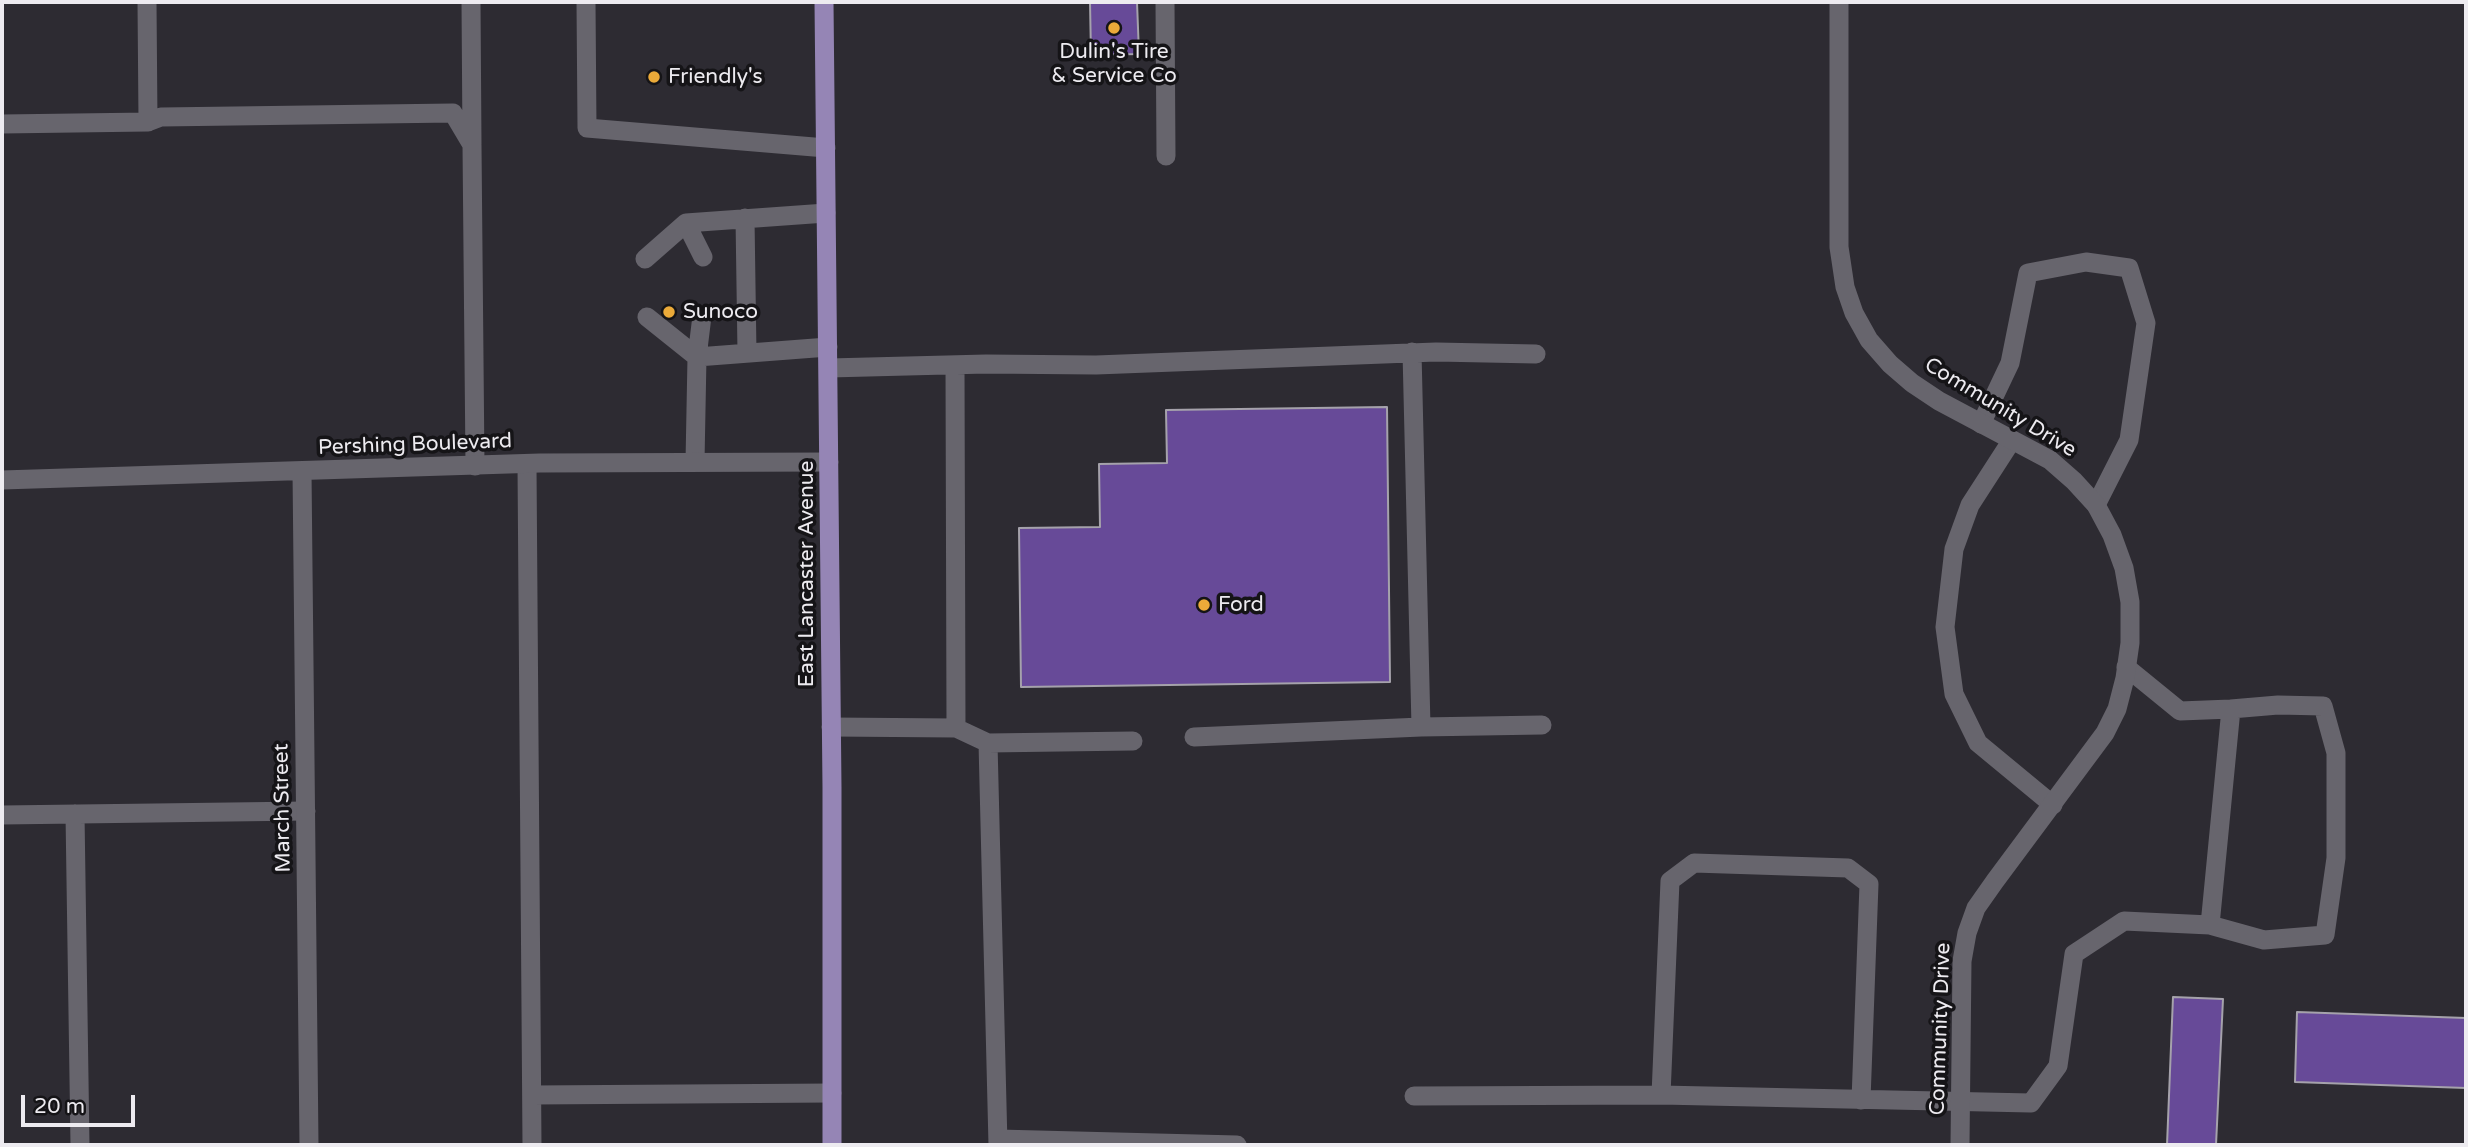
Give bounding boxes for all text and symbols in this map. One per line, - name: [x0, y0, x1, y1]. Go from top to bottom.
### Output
- marker: Dulin's Tire & Service Co: [1106, 20, 1122, 36]
- place label: Dulin's Tire & Service Co: [1051, 39, 1177, 89]
- place label: Friendly's: [668, 64, 763, 90]
- marker: Friendly's: [646, 69, 662, 85]
- place label: Sunoco: [683, 299, 758, 325]
- marker: Sunoco: [661, 304, 677, 320]
- street label: Community Drive: [1920, 353, 2080, 463]
- street label: Pershing Boulevard: [318, 429, 512, 461]
- street label: East Lancaster Avenue: [794, 461, 820, 687]
- place label: Ford: [1218, 592, 1264, 618]
- marker: Ford: [1196, 597, 1212, 613]
- street label: March Street: [269, 743, 297, 873]
- street label: Community Drive: [1925, 942, 1957, 1116]
- scale bar: [24, 1080, 138, 1124]
- text: 20 m: [34, 1094, 85, 1119]

